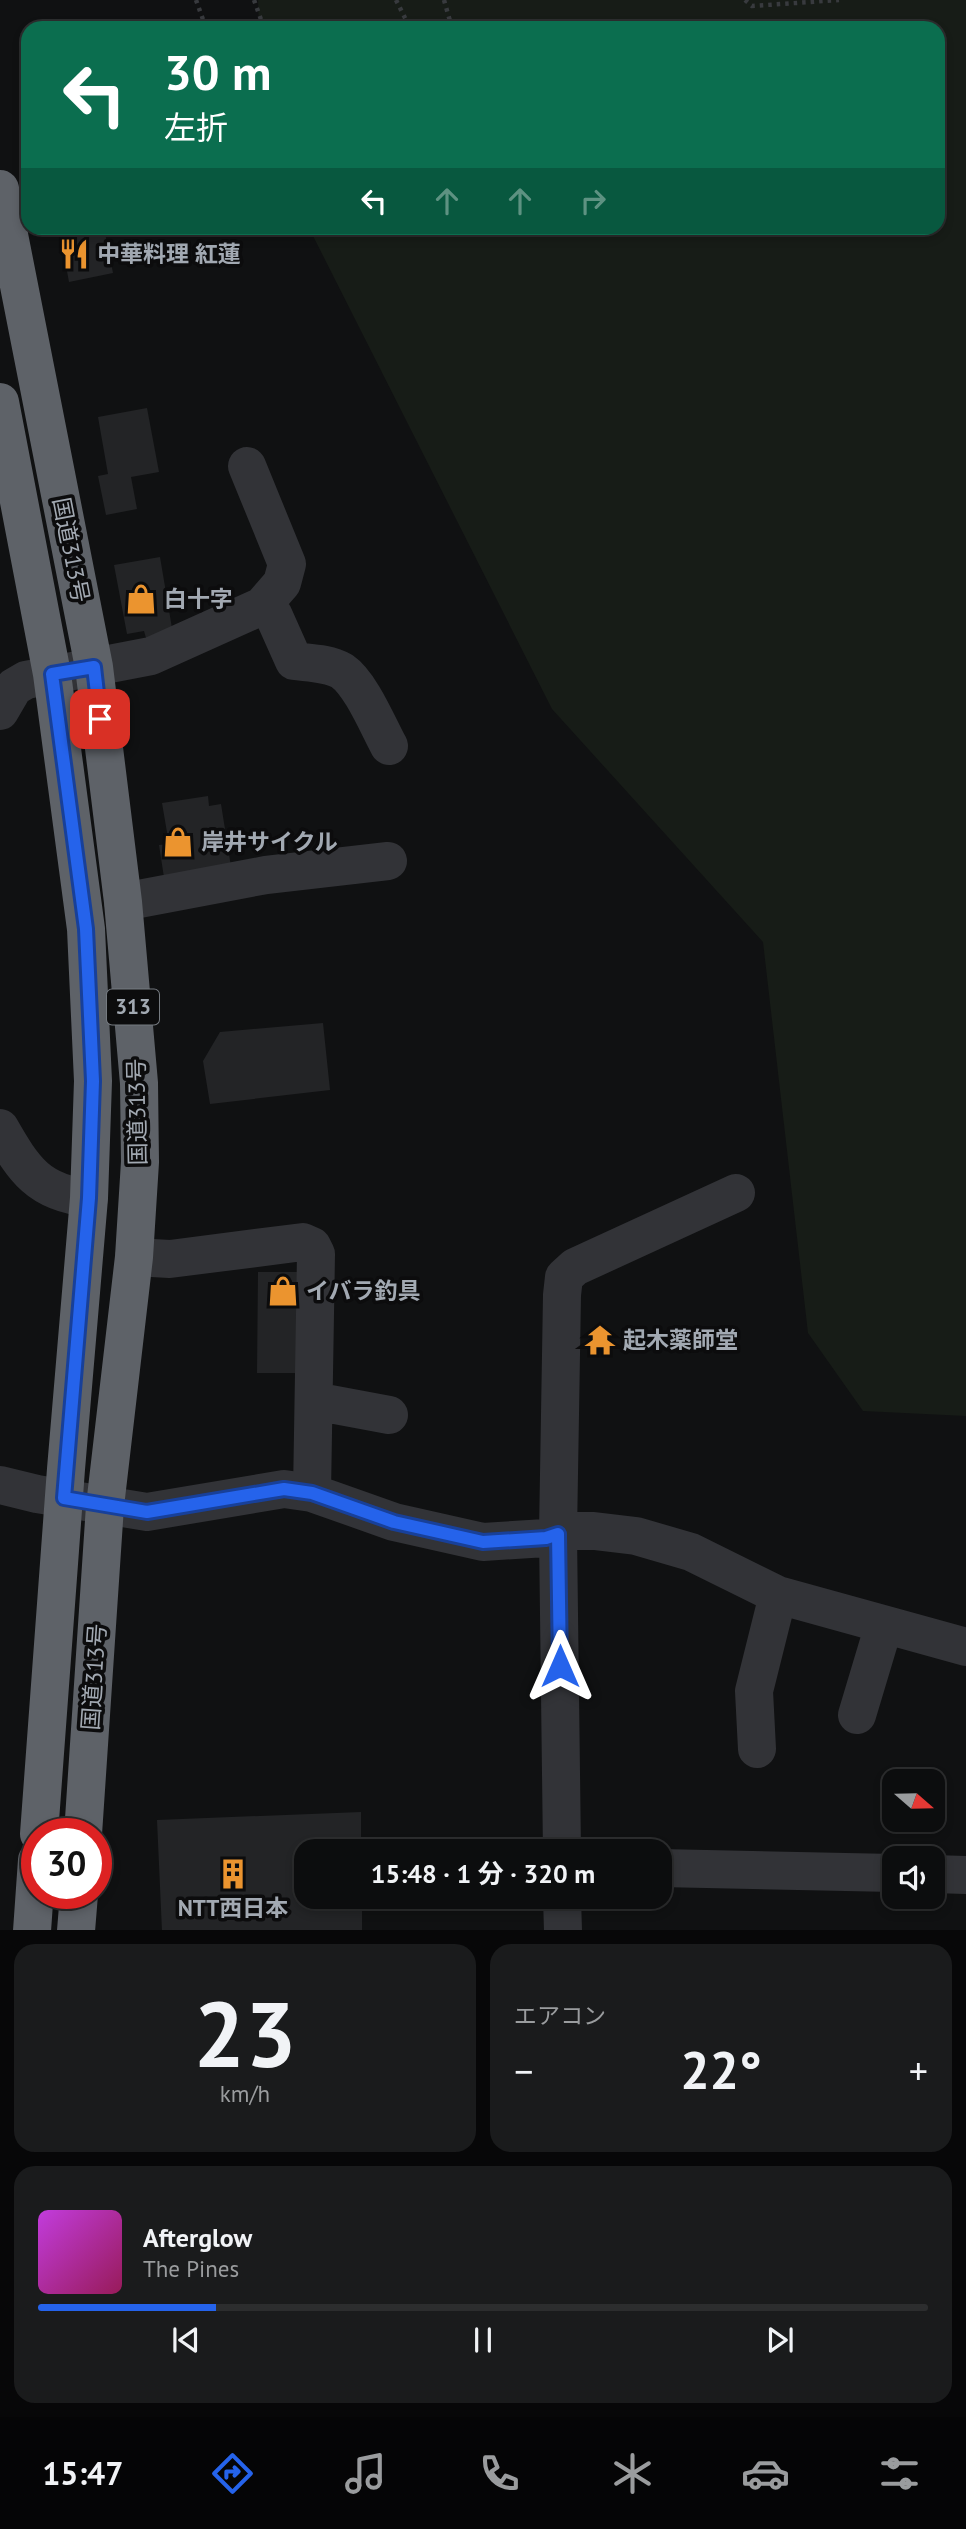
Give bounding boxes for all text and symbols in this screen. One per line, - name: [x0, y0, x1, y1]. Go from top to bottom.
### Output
- text: 30 m: [164, 40, 271, 104]
- icon: left: [49, 49, 140, 140]
- text: 左折: [164, 106, 228, 148]
- icon: left: [355, 182, 393, 220]
- icon: ahead: [428, 182, 466, 220]
- icon: ahead: [501, 182, 539, 220]
- icon: right: [574, 182, 612, 220]
- restaurant icon: 中華料理 紅蓮: [57, 237, 91, 271]
- place label: 中華料理 紅蓮: [97, 239, 241, 268]
- street label: 国道313号: [47, 495, 96, 605]
- shop icon: 白十字: [124, 582, 158, 616]
- place label: 白十字: [164, 584, 233, 613]
- pin: [70, 689, 130, 749]
- icon: arrive: [81, 700, 119, 738]
- shop icon: 岸井サイクル: [161, 825, 195, 859]
- place label: 岸井サイクル: [201, 827, 338, 856]
- road number: 313: [107, 990, 159, 1024]
- street label: 国道313号: [121, 1058, 152, 1166]
- shop icon: イバラ釣具: [266, 1274, 300, 1308]
- place label: イバラ釣具: [306, 1276, 421, 1305]
- temple icon: 起木薬師堂: [583, 1323, 617, 1357]
- place label: 起木薬師堂: [623, 1325, 738, 1354]
- street label: 国道313号: [75, 1623, 112, 1731]
- position arrow: [523, 1629, 597, 1703]
- north arrow: [882, 1769, 945, 1832]
- map controls: [882, 1769, 945, 1909]
- speed limit sign: 30: [21, 1818, 112, 1909]
- button: sound: [882, 1846, 945, 1909]
- building icon: NTT西日本: [216, 1857, 250, 1891]
- text: 15:48 · 1 分 · 320 m: [371, 1857, 595, 1890]
- place label: NTT西日本: [178, 1893, 288, 1922]
- text: 23: [193, 1974, 297, 2092]
- text: エアコン: [514, 2001, 606, 2030]
- text: 22°: [680, 2036, 762, 2103]
- text: −: [514, 2046, 533, 2095]
- text: +: [909, 2046, 928, 2095]
- text: km/h: [220, 2079, 270, 2108]
- text: Afterglow: [143, 2221, 252, 2254]
- text: The Pines: [143, 2254, 239, 2283]
- icon: previous: [167, 2321, 205, 2359]
- icon: pause: [464, 2321, 502, 2359]
- icon: next: [761, 2321, 799, 2359]
- icon: directions: [208, 2449, 257, 2498]
- icon: music: [341, 2449, 390, 2498]
- icon: phone: [475, 2449, 524, 2498]
- icon: climate: [608, 2449, 657, 2498]
- icon: car: [741, 2449, 790, 2498]
- icon: filters: [875, 2449, 924, 2498]
- text: 15:47: [42, 2452, 123, 2494]

